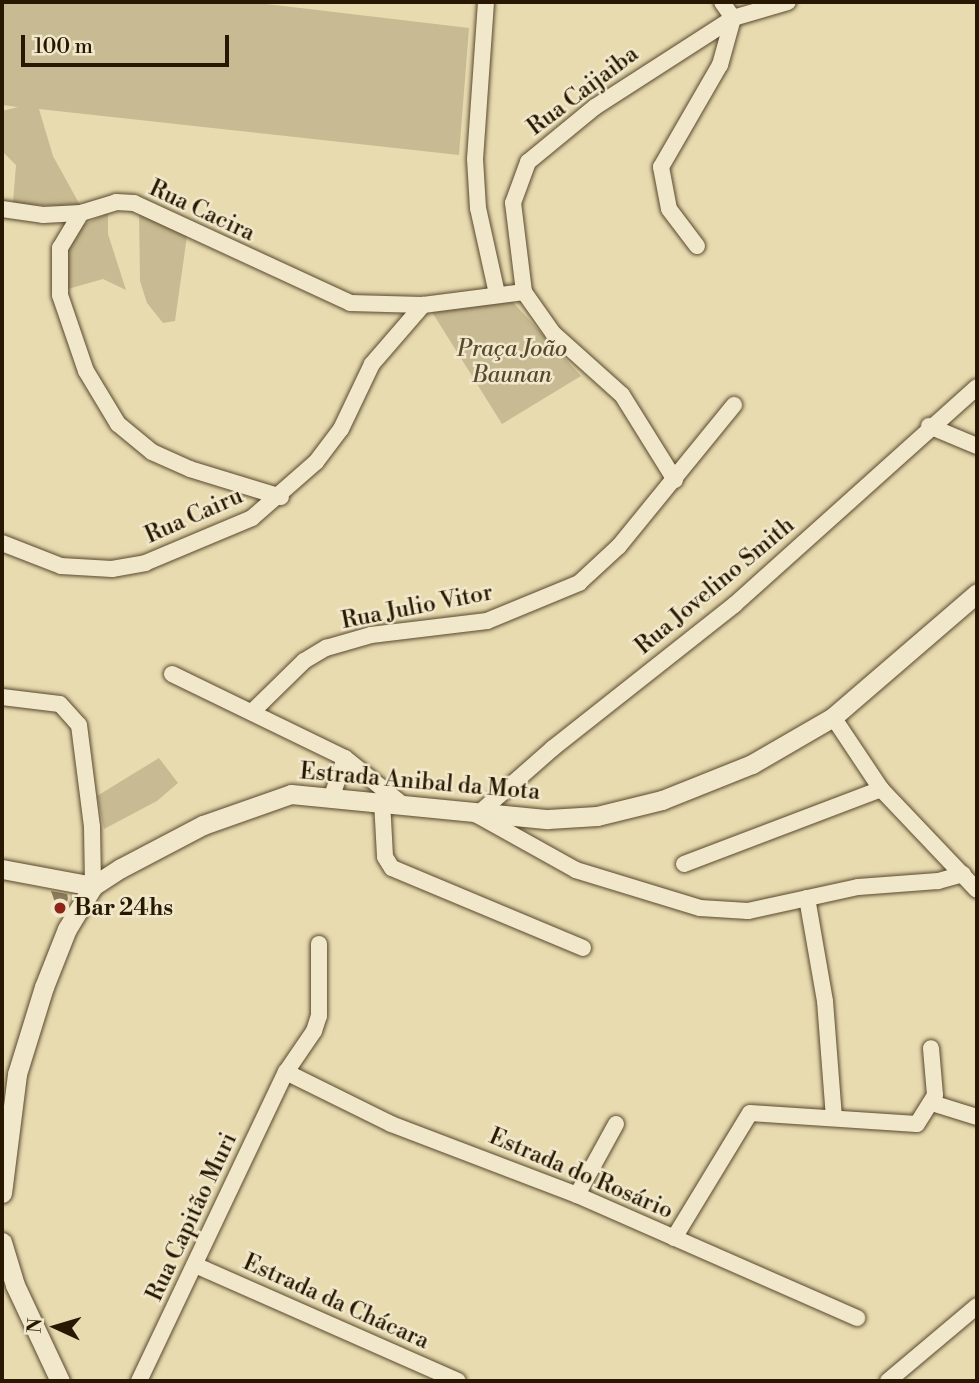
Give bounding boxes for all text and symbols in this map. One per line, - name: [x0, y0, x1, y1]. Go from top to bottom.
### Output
- scale bar: [24, 21, 233, 65]
- text: 100 m: [34, 34, 93, 60]
- street label: Rua Caijaiba: [522, 40, 644, 142]
- street label: Rua Cacira: [145, 175, 259, 247]
- park label: Praça João Baunan: [457, 335, 567, 389]
- street label: Rua Cairu: [141, 482, 247, 550]
- street label: Rua Jovelino Smith: [630, 511, 800, 661]
- street label: Rua Julio Vitor: [339, 579, 495, 635]
- street label: Estrada Anibal da Mota: [299, 758, 541, 806]
- place label: Bar 24hs: [74, 894, 173, 922]
- marker: Bar 24hs: [52, 900, 68, 916]
- street label: Estrada do Rosário: [485, 1123, 677, 1225]
- street label: Rua Capitão Muri: [141, 1128, 243, 1306]
- street label: Estrada da Chácara: [239, 1249, 433, 1355]
- north arrow: [21, 1292, 91, 1362]
- text: N: [23, 1317, 48, 1334]

